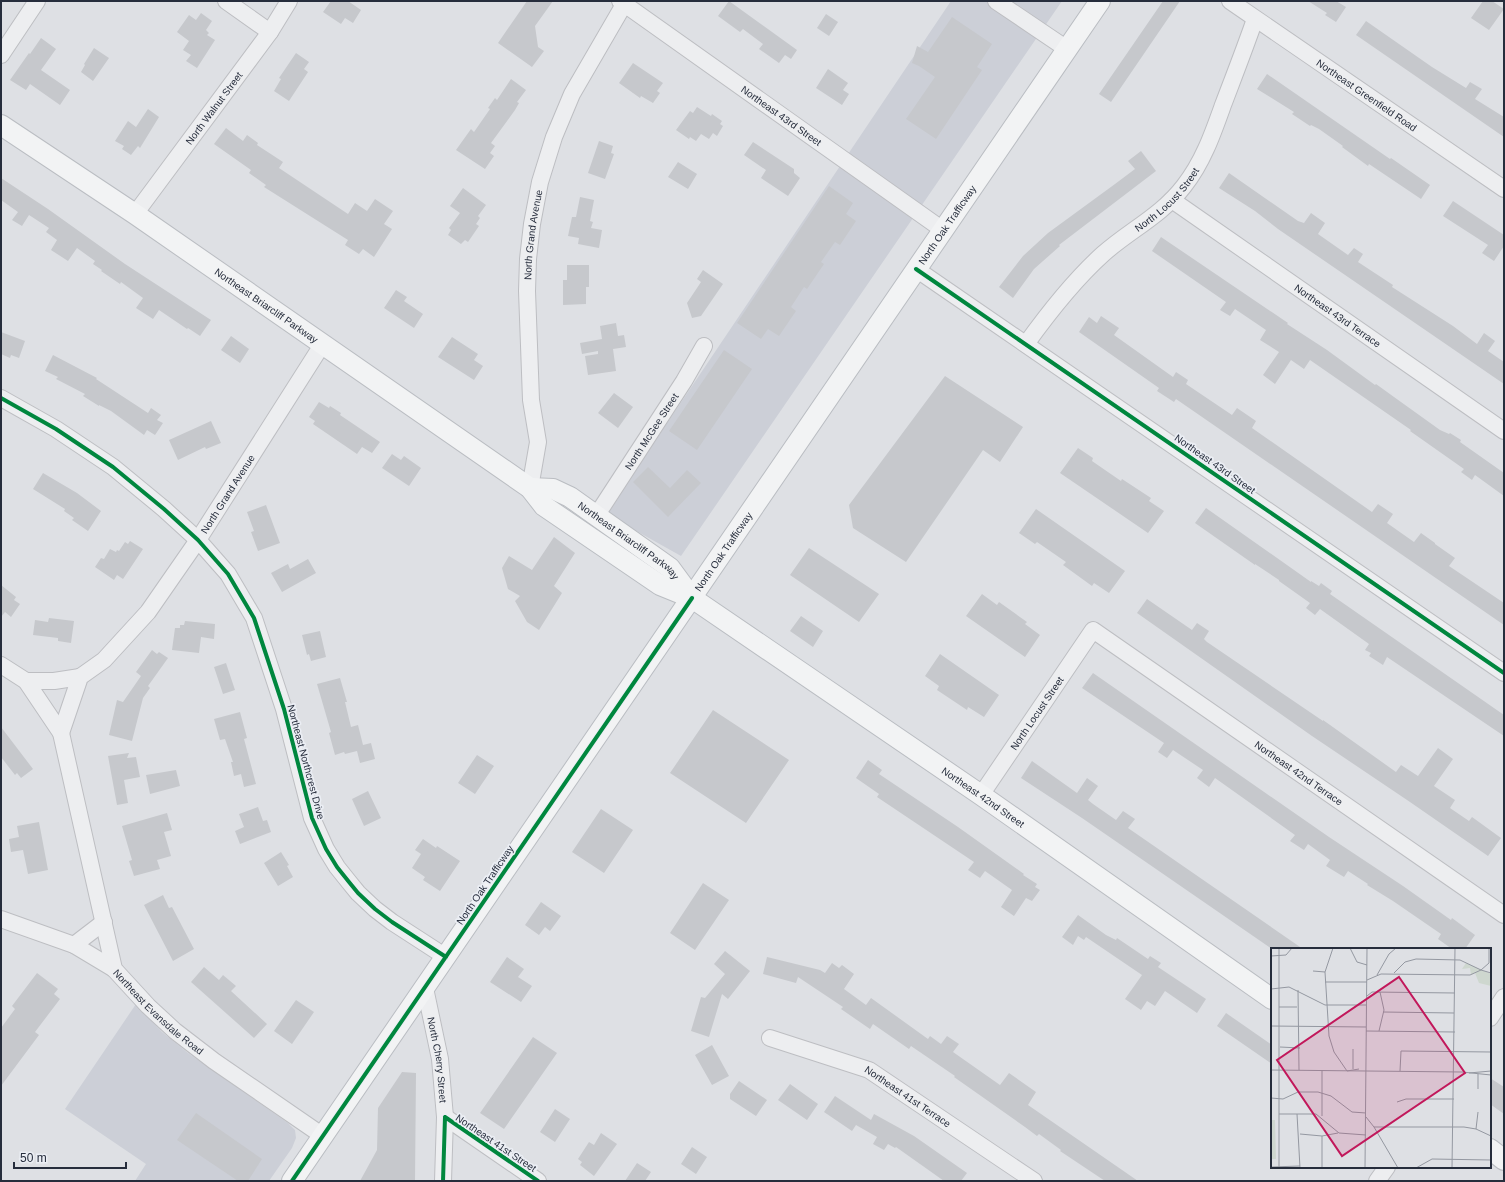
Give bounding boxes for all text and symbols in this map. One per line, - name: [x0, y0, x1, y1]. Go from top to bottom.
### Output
- street label: Northeast Greenfield Road: [1315, 57, 1419, 133]
- street label: North Walnut Street: [183, 69, 244, 146]
- street label: Northeast 43rd Street: [739, 83, 824, 148]
- street label: North Locust Street: [1133, 165, 1201, 233]
- street label: North Oak Trafficway: [916, 183, 978, 266]
- street label: North Grand Avenue: [522, 188, 544, 280]
- street label: Northeast Briarcliff Parkway: [213, 266, 320, 345]
- street label: Northeast 43rd Terrace: [1293, 282, 1383, 349]
- street label: North McGee Street: [622, 391, 680, 472]
- street label: Northeast 43rd Street: [1173, 432, 1257, 496]
- street label: North Grand Avenue: [198, 452, 257, 535]
- street label: Northeast Briarcliff Parkway: [576, 499, 682, 581]
- street label: North Oak Trafficway: [692, 510, 754, 593]
- street label: North Locust Street: [1008, 674, 1065, 752]
- street label: Northeast Northcrest Drive: [285, 703, 327, 821]
- street label: Northeast 42nd Terrace: [1253, 739, 1345, 807]
- street label: Northeast 42nd Street: [940, 765, 1027, 829]
- street label: North Oak Trafficway: [454, 843, 516, 927]
- inset map: [1271, 948, 1491, 1168]
- street label: Northeast Evansdale Road: [111, 967, 206, 1056]
- street label: North Cherry Street: [426, 1016, 449, 1103]
- street label: Northeast 41st Terrace: [863, 1063, 953, 1129]
- street label: Northeast 41st Street: [454, 1112, 538, 1174]
- scale bar: [14, 1144, 126, 1170]
- text: 50 m: [20, 1151, 47, 1165]

